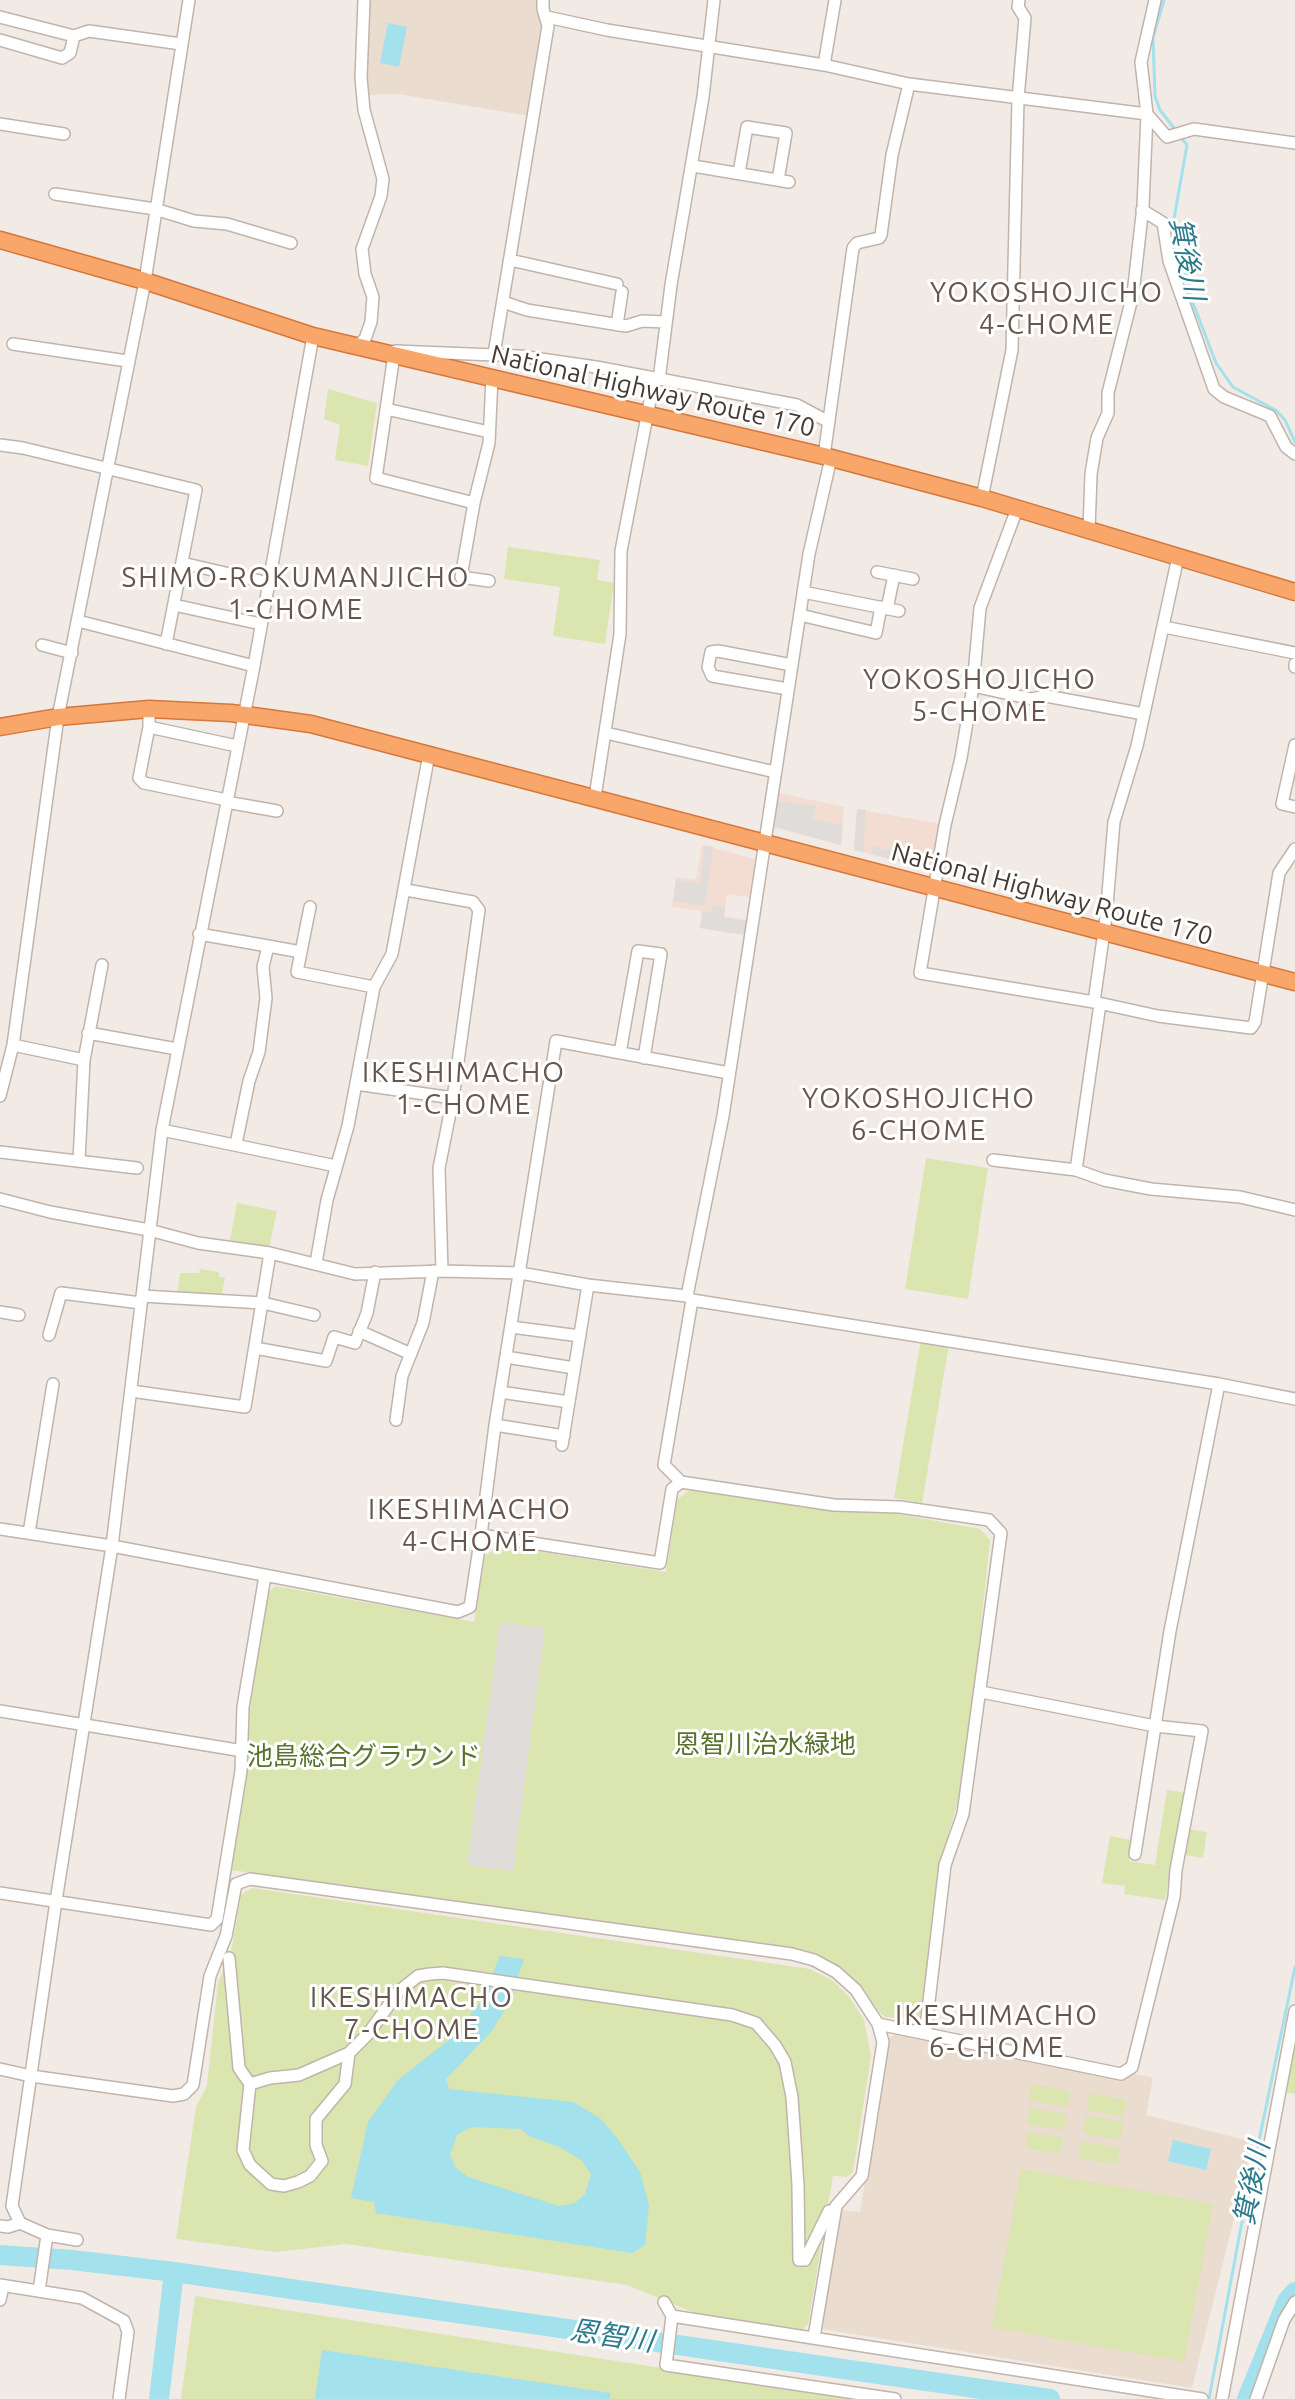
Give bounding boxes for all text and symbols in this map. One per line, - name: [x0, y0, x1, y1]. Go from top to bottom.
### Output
- water label: 箕後川: [1162, 215, 1212, 303]
- district label: YOKOSHOJICHO 4-CHOME: [930, 276, 1164, 342]
- street label: National Highway Route 170: [488, 339, 818, 443]
- district label: SHIMO-ROKUMANJICHO 1-CHOME: [122, 561, 470, 627]
- district label: YOKOSHOJICHO 5-CHOME: [863, 663, 1097, 729]
- street label: National Highway Route 170: [888, 836, 1216, 952]
- district label: IKESHIMACHO 1-CHOME: [362, 1056, 566, 1122]
- district label: YOKOSHOJICHO 6-CHOME: [802, 1082, 1036, 1148]
- district label: IKESHIMACHO 4-CHOME: [368, 1493, 572, 1559]
- park label: 恩智川治水緑地: [674, 1728, 856, 1760]
- park label: 池島総合グラウンド: [247, 1740, 481, 1772]
- district label: IKESHIMACHO 7-CHOME: [310, 1981, 514, 2047]
- district label: IKESHIMACHO 6-CHOME: [895, 1999, 1099, 2065]
- water label: 箕後川: [1227, 2139, 1277, 2227]
- water label: 恩智川: [568, 2314, 656, 2358]

